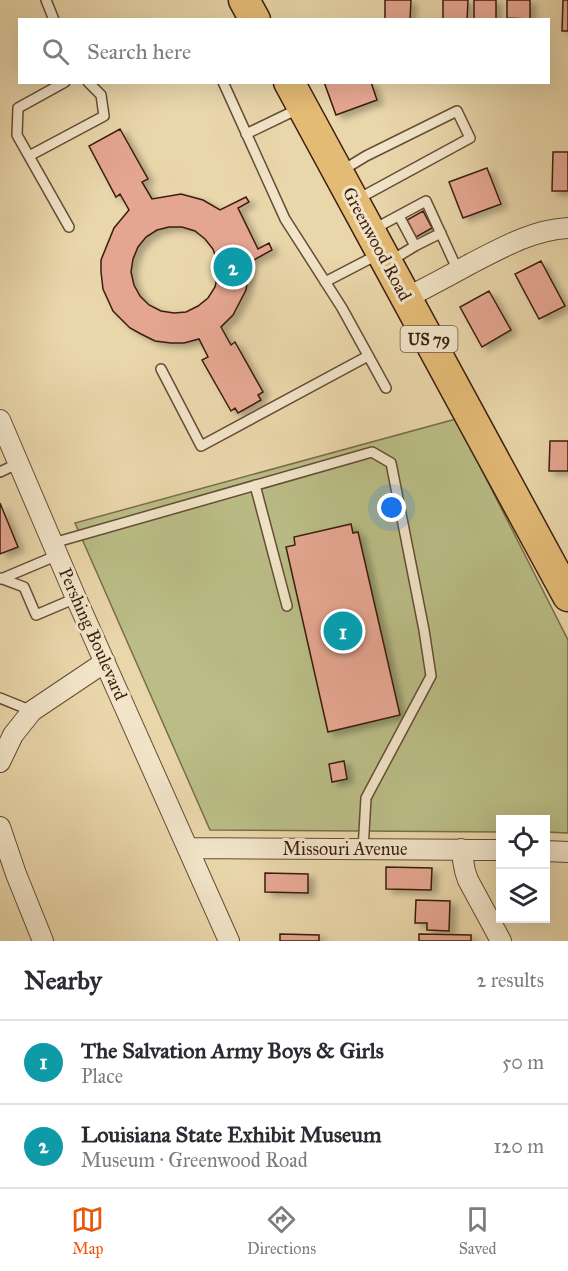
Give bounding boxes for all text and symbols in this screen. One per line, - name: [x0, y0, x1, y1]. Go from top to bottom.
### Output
- search box: [18, 18, 550, 84]
- icon: search: [39, 35, 72, 68]
- text: Search here: [87, 38, 191, 65]
- street label: Greenwood Road: [338, 183, 416, 305]
- pin: 2: [214, 244, 252, 290]
- road number: US 79: [400, 326, 458, 352]
- your location: [377, 493, 406, 522]
- street label: Pershing Boulevard: [53, 564, 132, 704]
- pin: 1: [324, 608, 362, 654]
- map controls: [496, 815, 550, 923]
- button: locate: [496, 815, 550, 869]
- street label: Missouri Avenue: [282, 838, 408, 860]
- button: layers: [496, 869, 550, 923]
- text: Nearby: [24, 964, 102, 996]
- text: 2 results: [476, 968, 544, 992]
- text: The Salvation Army Boys & Girls: [81, 1037, 384, 1064]
- text: 1: [40, 1050, 47, 1074]
- text: 50 m: [502, 1050, 544, 1074]
- text: Place: [81, 1064, 123, 1088]
- text: Louisiana State Exhibit Museum: [81, 1121, 381, 1148]
- text: 2: [39, 1134, 48, 1158]
- text: 120 m: [493, 1134, 544, 1158]
- text: Museum · Greenwood Road: [81, 1148, 308, 1172]
- tab: Map: [71, 1203, 104, 1258]
- tab: Directions: [247, 1203, 316, 1258]
- tab: Saved: [459, 1203, 497, 1258]

